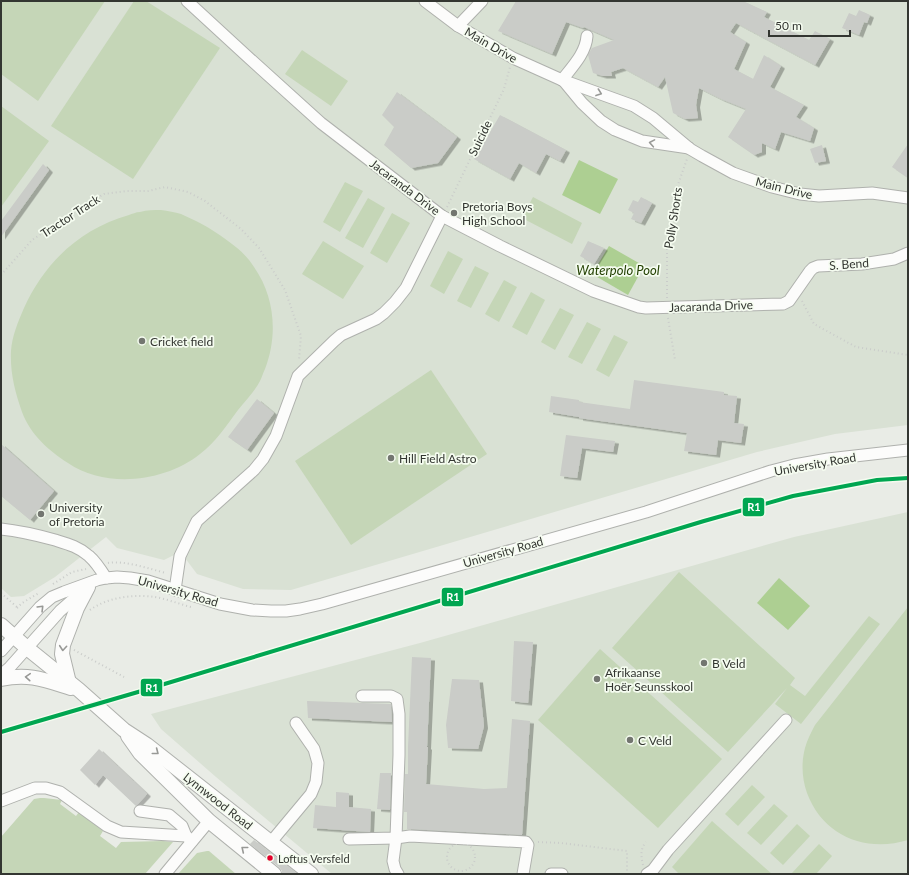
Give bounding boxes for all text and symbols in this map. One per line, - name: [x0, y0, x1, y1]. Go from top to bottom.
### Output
- scale bar: [769, 12, 850, 38]
- text: 50 m: [775, 18, 802, 33]
- street label: Main Drive: [462, 24, 520, 66]
- one-way arrow: [596, 88, 603, 96]
- street label: Suicide: [465, 118, 495, 158]
- one-way arrow: [649, 139, 655, 148]
- street label: Jacaranda Drive: [367, 156, 443, 218]
- street label: Main Drive: [754, 174, 814, 202]
- street label: Polly Shorts: [661, 186, 685, 250]
- street label: Tractor Track: [38, 191, 103, 241]
- place label: Pretoria Boys High School: [462, 199, 532, 228]
- marker: Pretoria Boys High School: [449, 208, 459, 218]
- street label: S. Bend: [829, 255, 869, 273]
- water label: Waterpolo Pool: [576, 262, 660, 278]
- street label: Jacaranda Drive: [669, 297, 753, 315]
- place label: Cricket field: [150, 334, 213, 349]
- marker: Cricket field: [137, 336, 147, 346]
- street label: University Road: [773, 449, 857, 479]
- place label: Hill Field Astro: [399, 451, 477, 466]
- marker: Hill Field Astro: [386, 453, 396, 463]
- line badge: R1: [742, 497, 765, 517]
- place label: University of Pretoria: [49, 500, 105, 529]
- text: R1: [747, 500, 761, 513]
- marker: University of Pretoria: [36, 509, 46, 519]
- street label: University Road: [461, 533, 545, 571]
- street label: University Road: [136, 572, 220, 610]
- line badge: R1: [441, 587, 464, 607]
- text: R1: [446, 590, 460, 603]
- one-way arrow: [36, 605, 43, 612]
- one-way arrow: [59, 645, 68, 652]
- place label: B Veld: [712, 656, 746, 671]
- marker: B Veld: [699, 658, 709, 668]
- place label: Afrikaanse Hoër Seunsskool: [605, 665, 693, 694]
- one-way arrow: [25, 672, 31, 681]
- marker: Afrikaanse Hoër Seunsskool: [592, 674, 602, 684]
- line badge: R1: [140, 678, 163, 697]
- text: R1: [145, 681, 159, 694]
- place label: C Veld: [638, 733, 672, 748]
- marker: C Veld: [625, 735, 635, 745]
- one-way arrow: [151, 747, 158, 754]
- street label: Lynnwood Road: [180, 769, 256, 833]
- one-way arrow: [241, 847, 249, 854]
- place label: Loftus Versfeld: [278, 852, 350, 865]
- marker: Loftus Versfeld: [265, 853, 275, 863]

